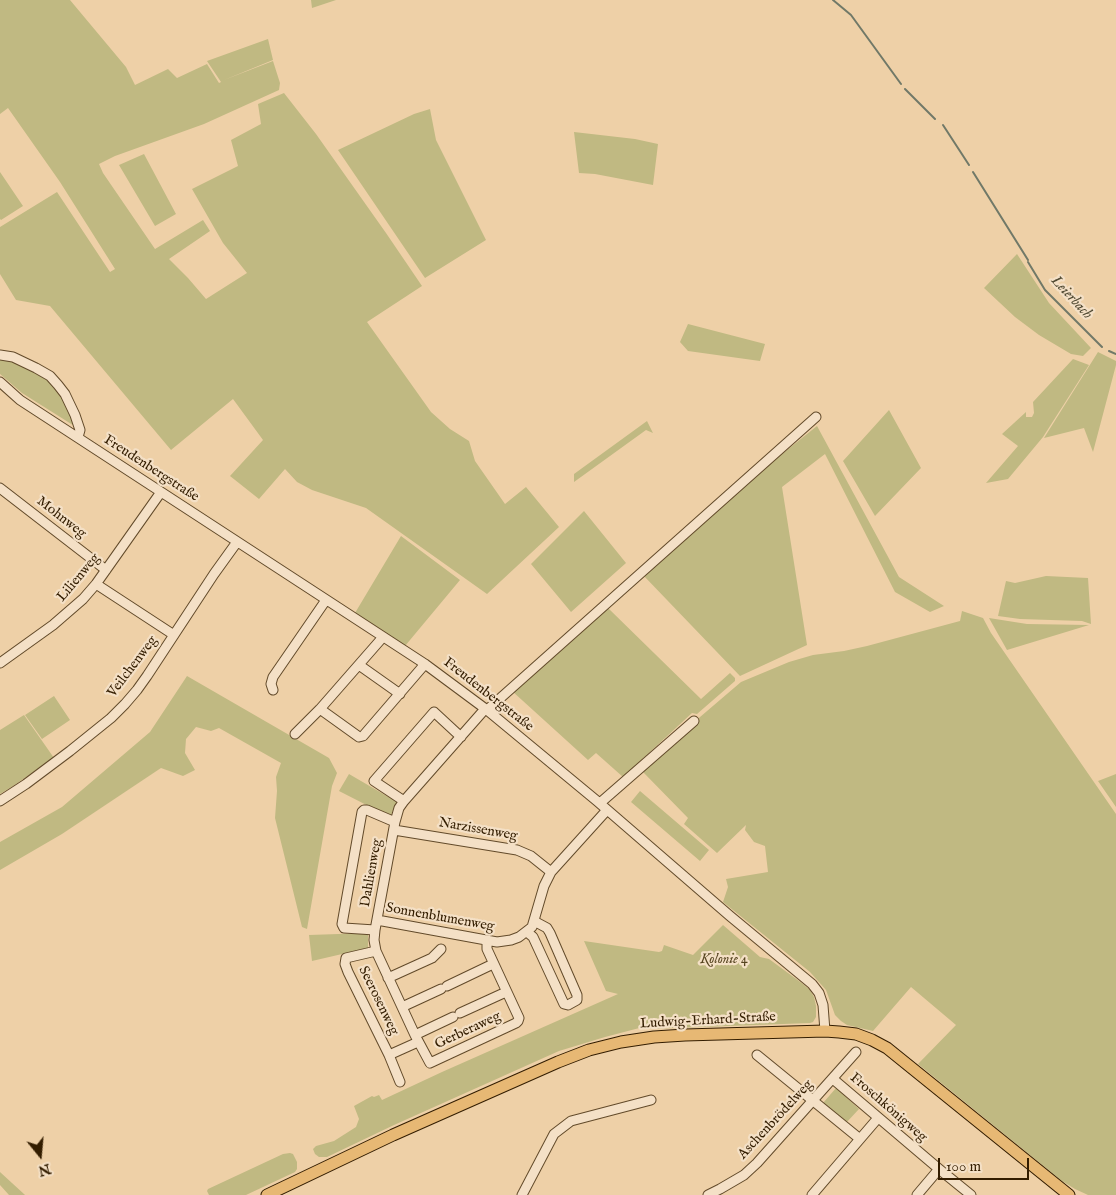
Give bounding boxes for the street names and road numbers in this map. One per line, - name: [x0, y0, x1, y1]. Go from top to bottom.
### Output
- street label: Freudenbergstraße: [100, 432, 202, 506]
- street label: Mohnweg: [33, 493, 89, 543]
- street label: Lilienweg: [54, 550, 104, 606]
- street label: Veilchenweg: [104, 633, 162, 701]
- street label: Freudenbergstraße: [439, 655, 537, 735]
- street label: Narzissenweg: [437, 815, 519, 845]
- street label: Dahlienweg: [358, 837, 386, 909]
- street label: Sonnenblumenweg: [385, 900, 495, 936]
- street label: Seerosenweg: [354, 964, 402, 1038]
- street label: Gerberaweg: [432, 1008, 504, 1054]
- street label: Ludwig-Erhard-Straße: [640, 1009, 776, 1033]
- street label: Froschkönigweg: [846, 1070, 930, 1146]
- street label: Aschenbrödelweg: [735, 1077, 817, 1163]

